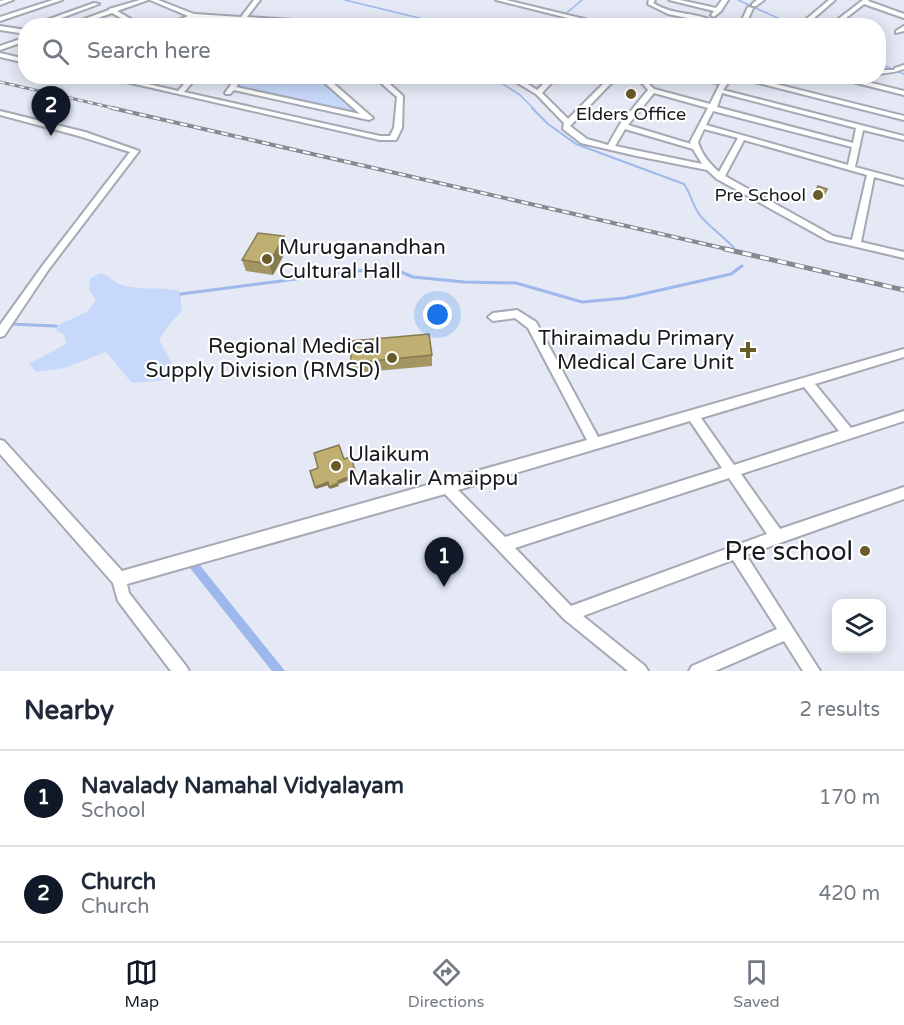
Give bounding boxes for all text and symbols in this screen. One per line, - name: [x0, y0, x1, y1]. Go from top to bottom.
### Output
- search box: [18, 18, 886, 84]
- icon: search: [39, 35, 72, 68]
- text: Search here: [87, 38, 211, 64]
- pin: 2: [32, 86, 70, 136]
- marker: Elders Office: [624, 87, 638, 101]
- place label: Elders Office: [576, 103, 686, 125]
- place label: Pre School: [715, 184, 806, 206]
- marker: Pre School: [811, 188, 825, 202]
- place label: Muruganandhan Cultural Hall: [279, 235, 446, 284]
- marker: Muruganandhan Cultural Hall: [260, 252, 274, 266]
- your location: [423, 300, 452, 329]
- place label: Thiraimadu Primary Medical Care Unit: [538, 326, 734, 375]
- place label: Regional Medical Supply Division (RMSD): [146, 334, 380, 383]
- marker: Thiraimadu Primary Medical Care Unit: [739, 341, 757, 359]
- marker: Regional Medical Supply Division (RMSD): [385, 351, 399, 365]
- place label: Ulaikum Makalir Amaippu: [348, 442, 518, 491]
- marker: Ulaikum Makalir Amaippu: [329, 459, 343, 473]
- place label: Pre school: [724, 536, 853, 567]
- pin: 1: [424, 538, 464, 587]
- marker: Pre school: [858, 544, 872, 558]
- map controls: [832, 599, 886, 653]
- button: layers: [832, 599, 886, 653]
- text: Nearby: [24, 695, 114, 726]
- text: 2 results: [800, 698, 880, 722]
- text: Navalady Namahal Vidyalayam: [81, 773, 404, 799]
- text: 1: [37, 786, 50, 810]
- text: 170 m: [819, 786, 880, 810]
- text: School: [81, 799, 145, 823]
- text: Church: [81, 869, 156, 895]
- text: 2: [37, 882, 50, 906]
- text: 420 m: [819, 882, 880, 906]
- text: Church: [81, 895, 149, 919]
- tab: Map: [124, 956, 159, 1012]
- tab: Directions: [408, 956, 484, 1012]
- tab: Saved: [733, 956, 780, 1012]

